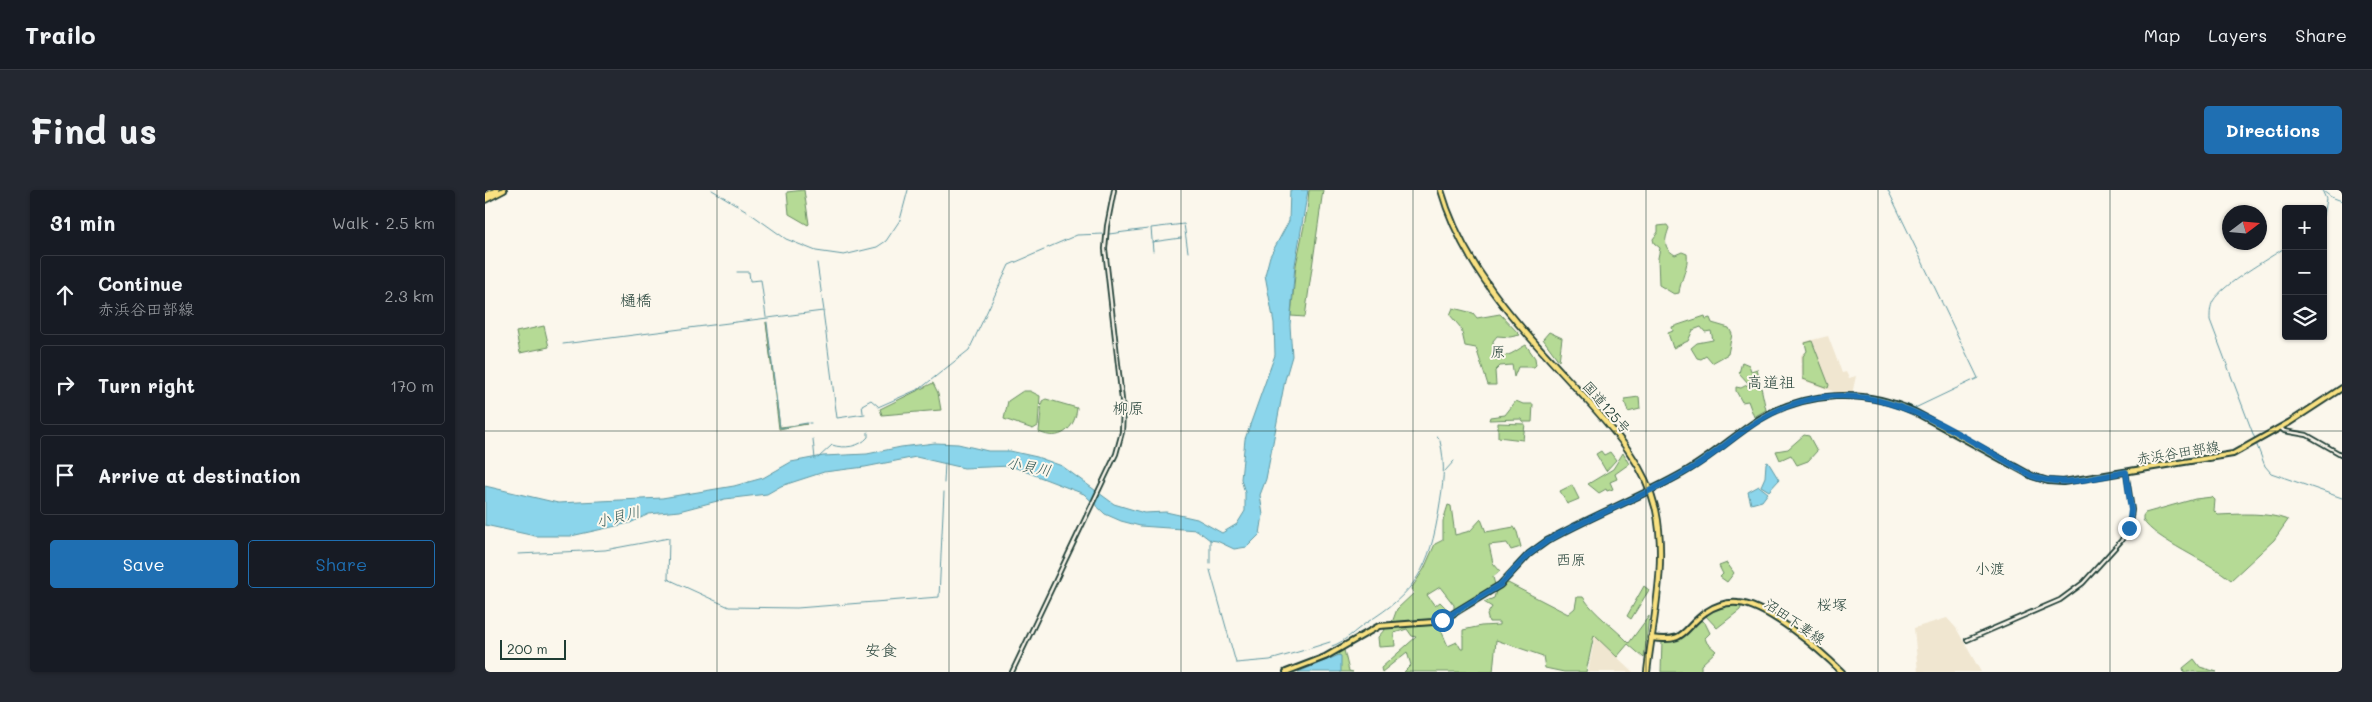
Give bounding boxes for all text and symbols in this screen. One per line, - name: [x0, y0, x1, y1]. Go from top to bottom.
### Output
- text: Trailo: [25, 19, 96, 50]
- text: Map: [2144, 23, 2180, 47]
- text: Layers: [2208, 23, 2267, 47]
- text: Share: [2295, 23, 2347, 47]
- button: Directions: [2204, 106, 2342, 154]
- text: Find us: [30, 107, 157, 153]
- north arrow: [2222, 205, 2267, 250]
- map controls: [2282, 205, 2327, 340]
- button: +: [2282, 205, 2327, 250]
- text: 31 min: [50, 209, 115, 236]
- text: Walk · 2.5 km: [332, 212, 435, 233]
- button: −: [2282, 250, 2327, 295]
- text: Continue: [98, 271, 183, 296]
- icon: ahead: [51, 281, 79, 309]
- text: 2.3 km: [385, 285, 434, 306]
- district label: 樋橋: [620, 289, 652, 310]
- button: layers: [2282, 295, 2327, 340]
- text: 赤浜谷田部線: [98, 298, 194, 319]
- district label: 原: [1490, 341, 1506, 361]
- icon: right: [51, 371, 79, 399]
- district label: 高道祖: [1747, 371, 1795, 392]
- text: Turn right: [98, 373, 195, 398]
- text: 170 m: [390, 375, 434, 396]
- street label: 国道125号: [1579, 377, 1635, 437]
- district label: 柳原: [1112, 397, 1144, 418]
- street label: 赤浜谷田部線: [2135, 436, 2221, 468]
- water label: 小貝川: [1005, 452, 1053, 480]
- icon: arrive: [51, 461, 79, 489]
- text: Arrive at destination: [98, 463, 301, 488]
- water label: 小貝川: [594, 501, 642, 531]
- route end: [2118, 517, 2141, 540]
- button: Save: [50, 540, 238, 588]
- button: Share: [248, 540, 435, 588]
- district label: 西原: [1556, 549, 1586, 569]
- district label: 小渡: [1975, 558, 2005, 578]
- street label: 沼田下妻線: [1761, 594, 1829, 648]
- district label: 桜塚: [1817, 594, 1847, 614]
- route start: [1431, 609, 1454, 632]
- scale bar: [500, 637, 566, 660]
- text: 200 m: [507, 639, 548, 658]
- district label: 安食: [865, 639, 897, 660]

